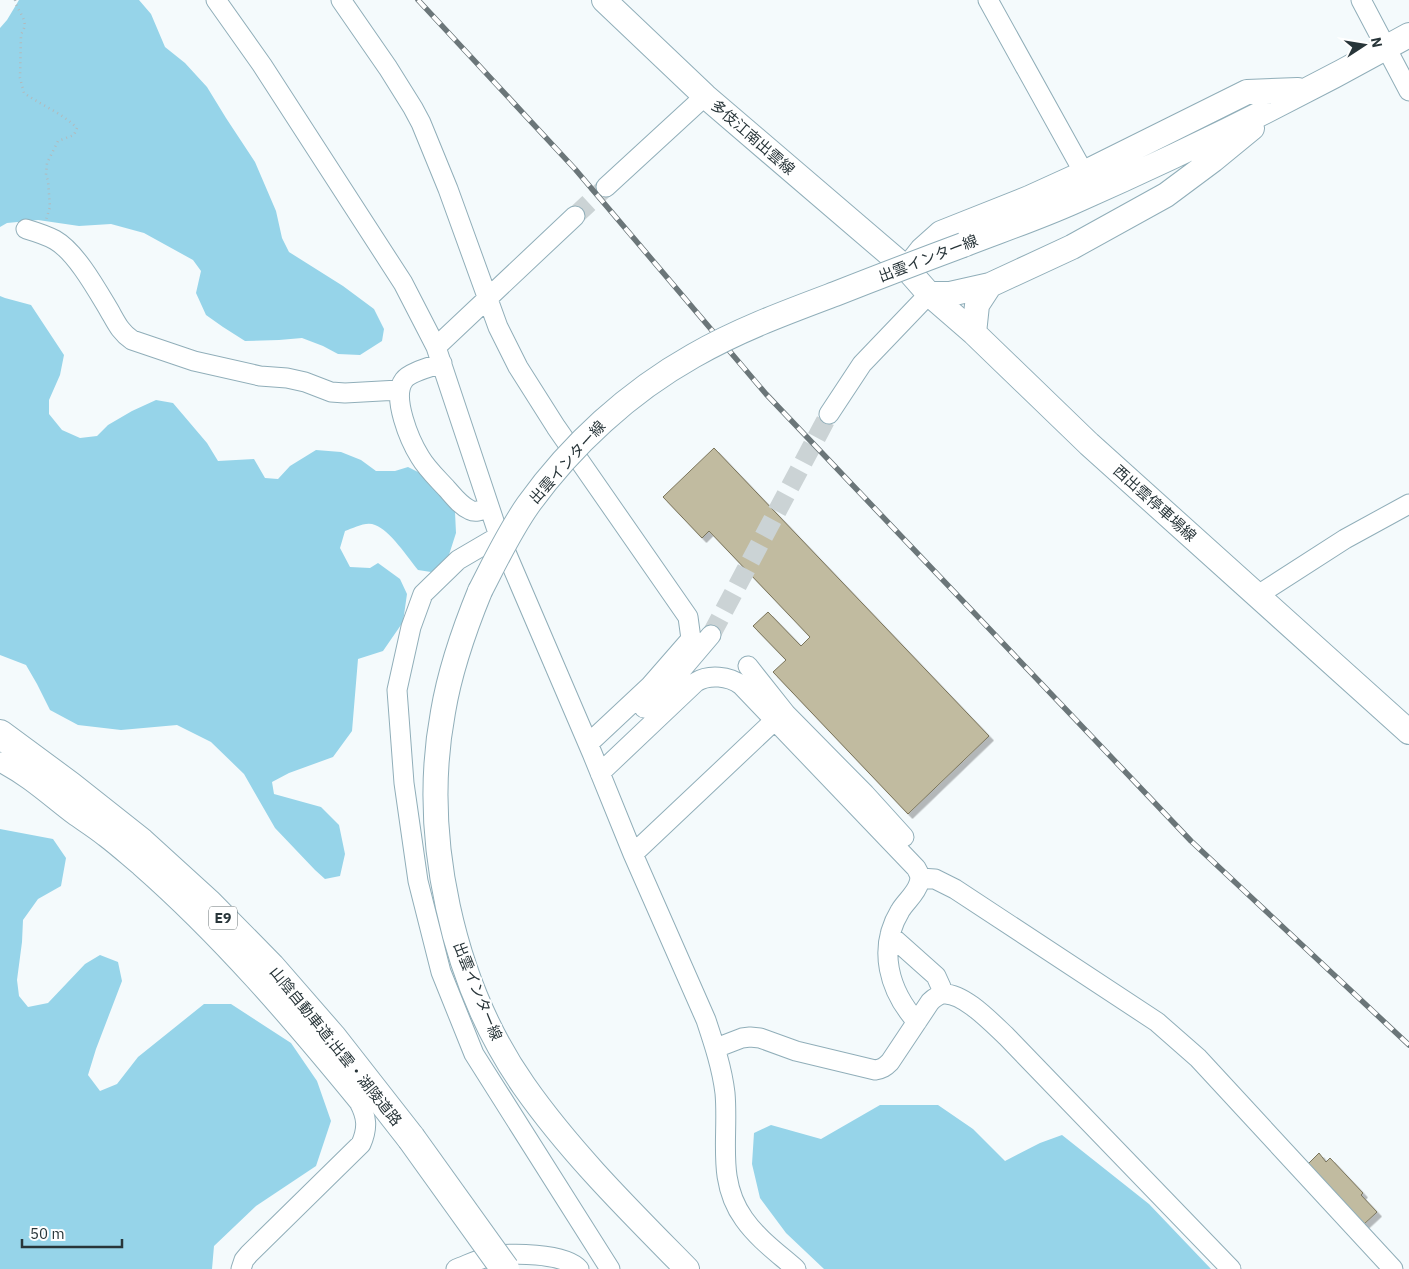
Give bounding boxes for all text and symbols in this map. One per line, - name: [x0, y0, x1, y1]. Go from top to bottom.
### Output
- north arrow: [1339, 20, 1389, 70]
- text: N: [1367, 35, 1387, 49]
- street label: 多伎江南出雲線: [707, 95, 799, 179]
- street label: 出雲インター線: [876, 230, 980, 286]
- street label: 出雲インター線: [525, 417, 609, 507]
- street label: 西出雲停車場線: [1110, 461, 1200, 545]
- road number: E9: [209, 906, 237, 930]
- street label: 出雲インター線: [450, 939, 506, 1043]
- street label: 山陰自動車道;出雲・湖陵道路: [266, 963, 406, 1129]
- scale bar: [22, 1216, 122, 1248]
- text: 50 m: [30, 1224, 65, 1243]

